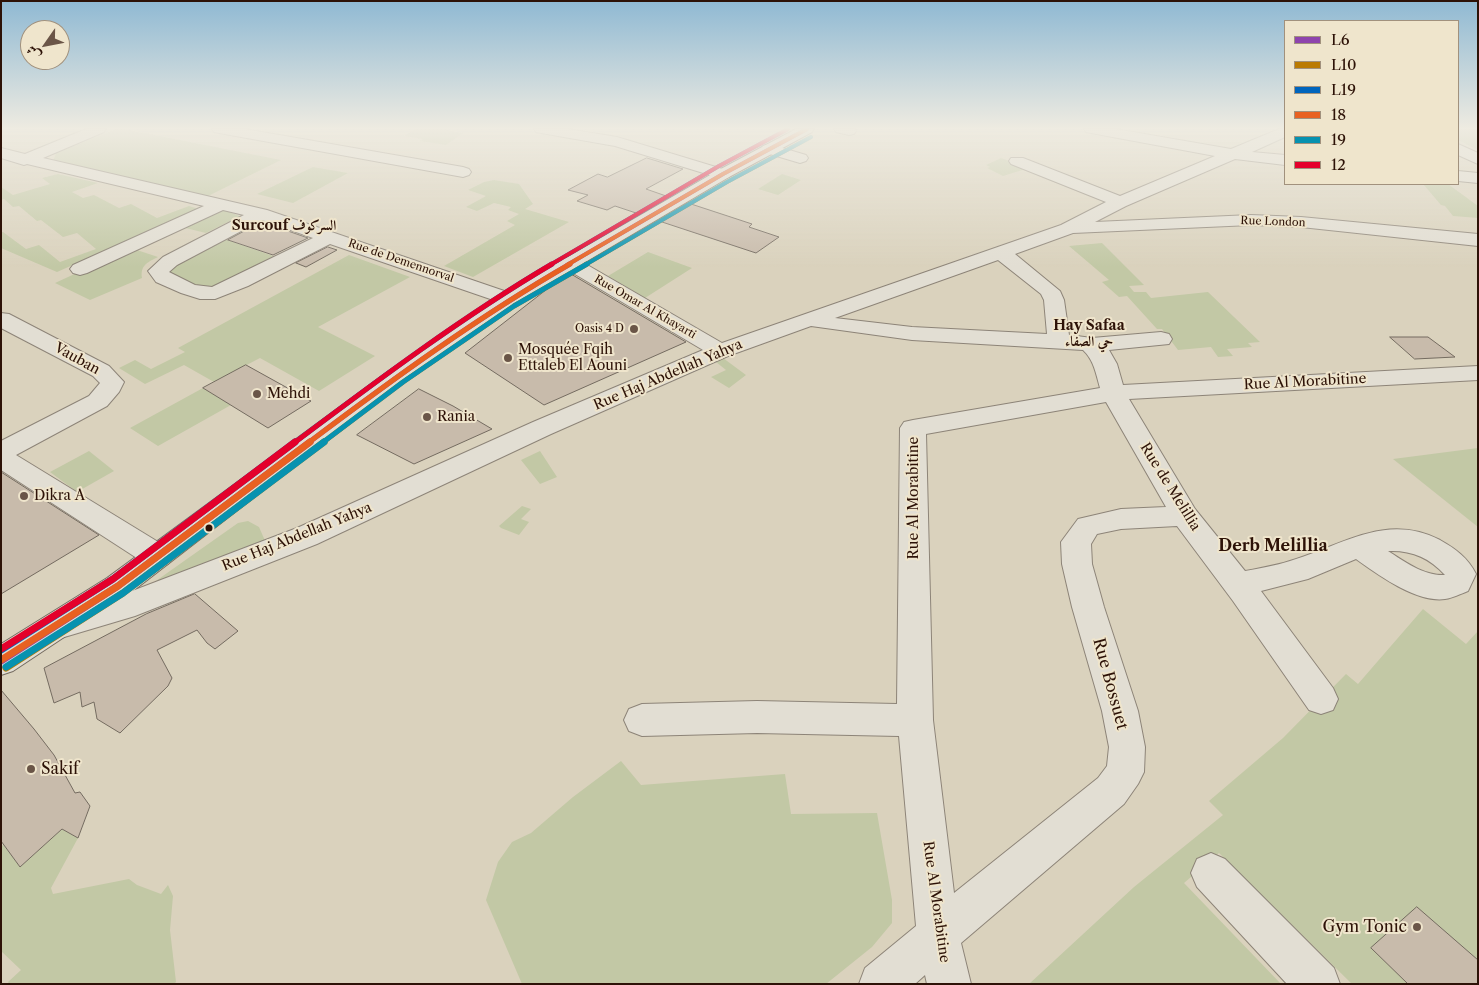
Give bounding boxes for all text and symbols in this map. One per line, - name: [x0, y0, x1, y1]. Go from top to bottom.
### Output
- north arrow: [20, 20, 70, 70]
- legend: [1284, 20, 1459, 185]
- text: L6: [1331, 30, 1350, 49]
- text: ش: [22, 42, 45, 63]
- text: L10: [1331, 55, 1357, 74]
- text: L19: [1331, 80, 1356, 99]
- text: 18: [1331, 105, 1346, 124]
- text: 19: [1331, 130, 1346, 149]
- text: 12: [1331, 155, 1346, 174]
- street label: Rue London: [1240, 214, 1306, 230]
- district label: Surcouf السركوف: [232, 218, 336, 234]
- street label: Rue de Demennorval: [346, 237, 456, 285]
- street label: Rue Omar Al Khayarti: [592, 272, 698, 342]
- district label: Hay Safaa حي الصفاء: [1053, 318, 1125, 351]
- place label: Oasis 4 D: [575, 322, 624, 336]
- marker: Oasis 4 D: [628, 323, 640, 335]
- street label: Rue Haj Abdellah Yahya: [591, 336, 745, 414]
- street label: Vauban: [51, 340, 103, 378]
- place label: Mosquée Fqih Ettaleb El Aouni: [518, 342, 627, 374]
- marker: Mosquée Fqih Ettaleb El Aouni: [502, 352, 514, 364]
- street label: Rue Al Morabitine: [1243, 370, 1367, 394]
- place label: Mehdi: [267, 386, 310, 402]
- marker: Mehdi: [251, 388, 263, 400]
- place label: Rania: [437, 409, 475, 425]
- marker: Rania: [421, 411, 433, 423]
- street label: Rue Al Morabitine: [906, 437, 922, 559]
- street label: Rue de Melillia: [1136, 440, 1204, 534]
- place label: Dikra A: [34, 488, 85, 504]
- marker: Dikra A: [18, 490, 30, 502]
- street label: Rue Haj Abdellah Yahya: [220, 499, 374, 575]
- unlabelled marker: [204, 523, 214, 533]
- district label: Derb Melillia: [1218, 536, 1328, 556]
- street label: Rue Bossuet: [1089, 636, 1131, 732]
- place label: Sakif: [41, 759, 79, 779]
- marker: Sakif: [25, 763, 37, 775]
- street label: Rue Al Morabitine: [919, 840, 953, 964]
- place label: Gym Tonic: [1323, 917, 1407, 937]
- marker: Gym Tonic: [1411, 921, 1423, 933]

